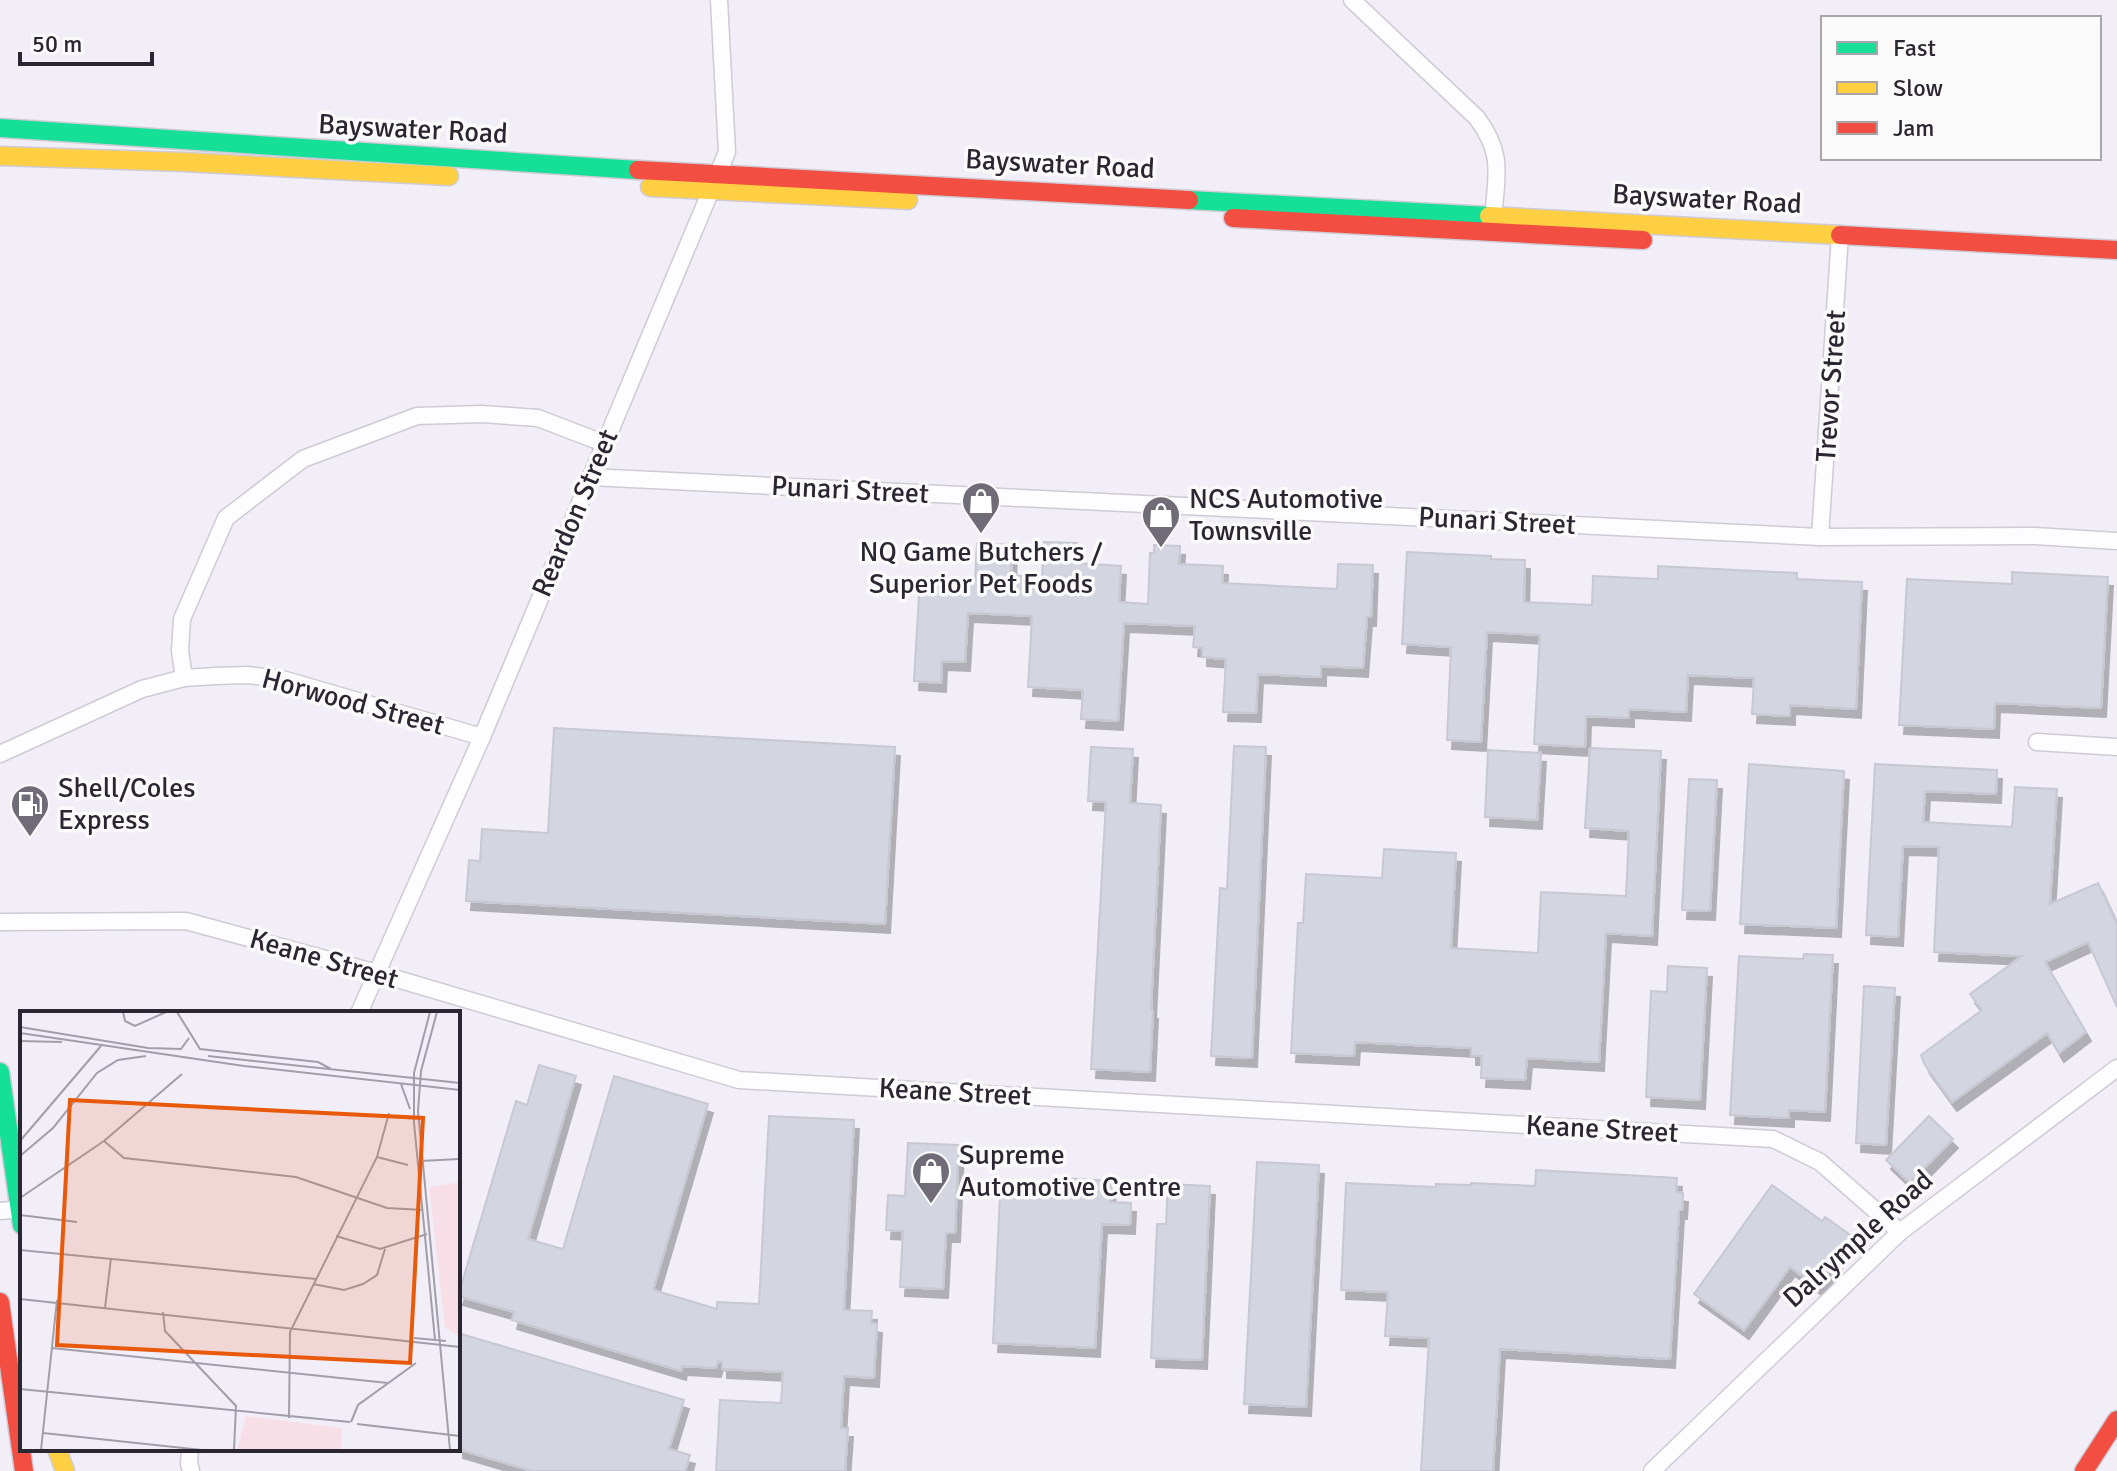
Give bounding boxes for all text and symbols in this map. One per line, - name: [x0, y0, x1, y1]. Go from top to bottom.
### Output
- scale bar: [20, 16, 152, 66]
- legend: [1821, 16, 2101, 160]
- text: 50 m: [32, 29, 82, 59]
- text: Fast: [1893, 33, 1936, 63]
- text: Slow: [1893, 73, 1943, 103]
- street label: Bayswater Road: [317, 107, 509, 151]
- text: Jam: [1893, 113, 1934, 143]
- street label: Bayswater Road: [964, 142, 1156, 186]
- street label: Bayswater Road: [1611, 177, 1803, 221]
- street label: Trevor Street: [1809, 309, 1853, 463]
- street label: Reardon Street: [524, 424, 626, 602]
- street label: Punari Street: [770, 469, 930, 511]
- shop icon: NQ Game Butchers / Superior Pet Foods: [960, 480, 1002, 535]
- place label: NCS Automotive Townsville: [1189, 482, 1383, 548]
- shop icon: NCS Automotive Townsville: [1140, 494, 1182, 549]
- street label: Punari Street: [1417, 500, 1577, 542]
- place label: NQ Game Butchers / Superior Pet Foods: [860, 535, 1103, 601]
- street label: Horwood Street: [258, 661, 448, 743]
- place label: Shell/Coles Express: [58, 771, 196, 837]
- fuel station icon: Shell/Coles Express: [9, 783, 51, 838]
- street label: Keane Street: [246, 922, 402, 996]
- inset map: [20, 1011, 460, 1451]
- street label: Keane Street: [878, 1071, 1032, 1113]
- street label: Keane Street: [1525, 1108, 1679, 1150]
- place label: Supreme Automotive Centre: [959, 1138, 1181, 1204]
- shop icon: Supreme Automotive Centre: [910, 1150, 952, 1205]
- street label: Dalrymple Road: [1776, 1163, 1940, 1315]

